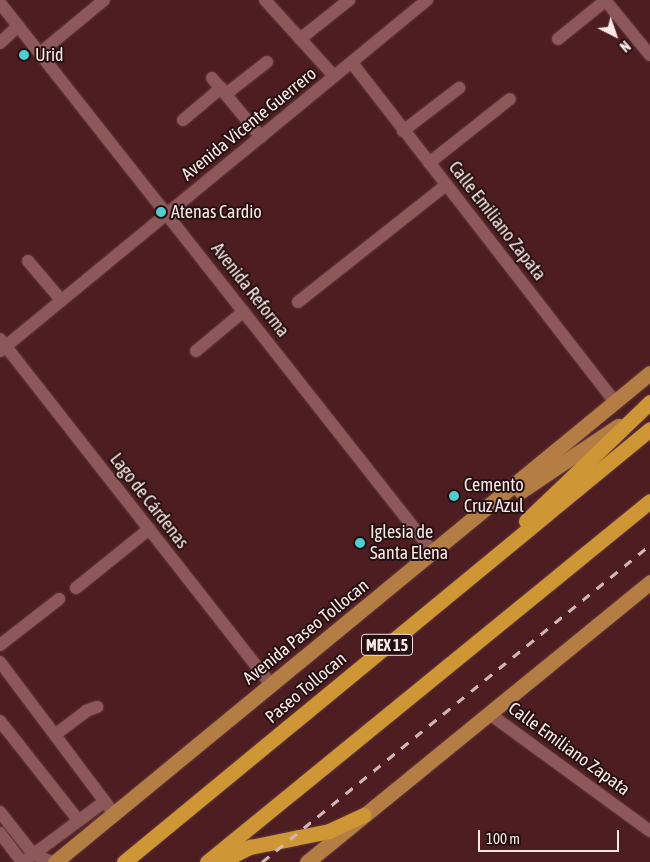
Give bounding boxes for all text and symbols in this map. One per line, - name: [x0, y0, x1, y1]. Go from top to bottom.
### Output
- north arrow: [590, 10, 640, 60]
- text: N: [616, 38, 633, 55]
- place label: Urid: [35, 44, 64, 66]
- marker: Urid: [17, 48, 31, 62]
- street label: Avenida Vicente Guerrero: [177, 63, 321, 185]
- street label: Calle Emiliano Zapata: [444, 157, 550, 285]
- place label: Atenas Cardio: [171, 201, 262, 223]
- marker: Atenas Cardio: [155, 206, 167, 218]
- street label: Avenida Reforma: [206, 239, 294, 341]
- street label: Lago de Cárdenas: [105, 449, 193, 553]
- place label: Cemento Cruz Azul: [464, 475, 524, 518]
- marker: Cemento Cruz Azul: [448, 490, 460, 502]
- place label: Iglesia de Santa Elena: [370, 522, 448, 564]
- marker: Iglesia de Santa Elena: [354, 537, 366, 549]
- street label: Avenida Paseo Tollocan: [239, 575, 373, 689]
- road number: MEX 15: [361, 632, 413, 658]
- street label: Paseo Tollocan: [261, 648, 351, 728]
- street label: Calle Emiliano Zapata: [504, 698, 634, 800]
- scale bar: [480, 820, 621, 852]
- text: 100 m: [486, 830, 520, 847]

